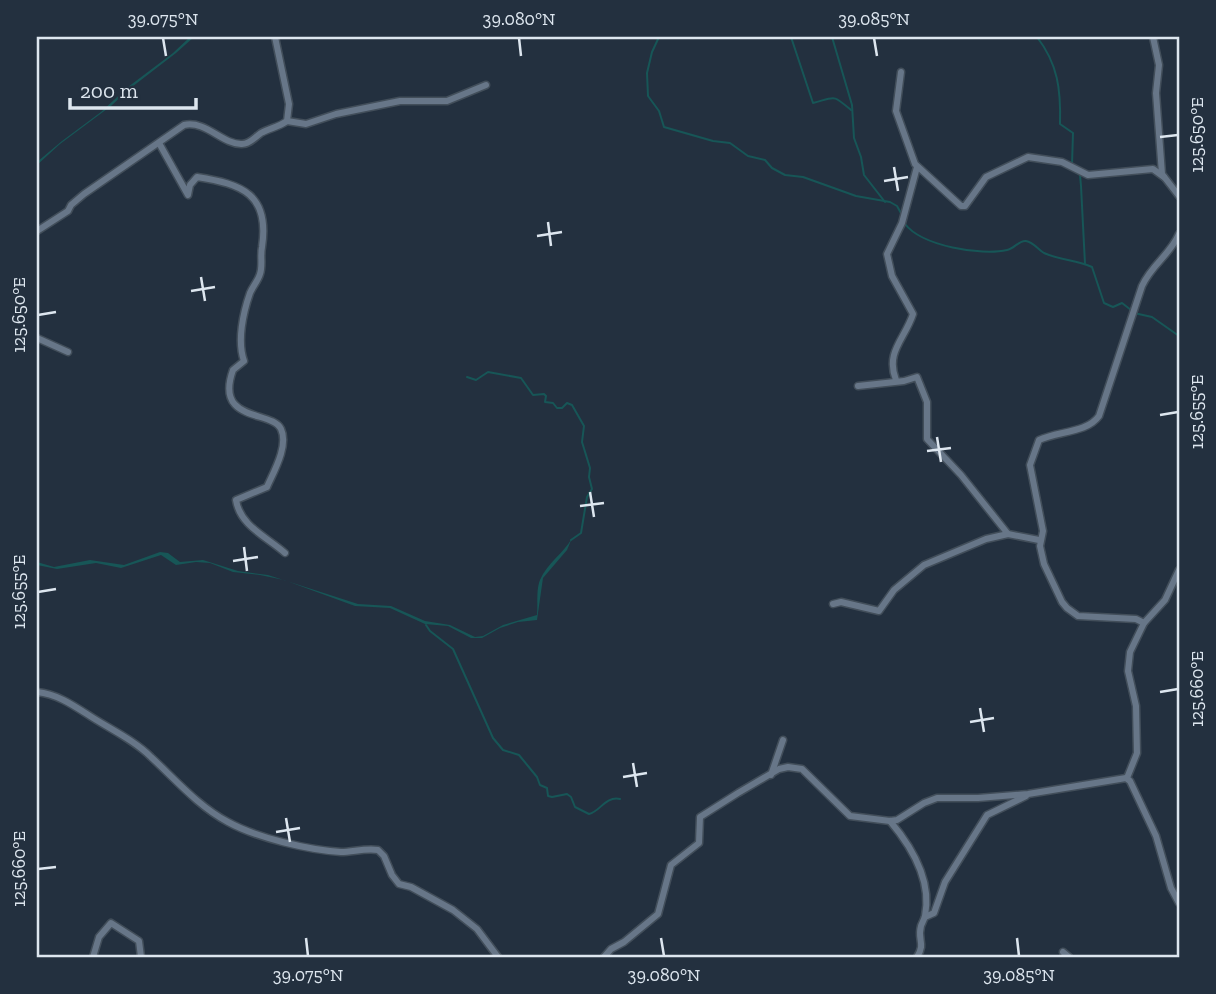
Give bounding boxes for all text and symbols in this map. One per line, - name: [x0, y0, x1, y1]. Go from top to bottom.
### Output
- text: 39.075°N: [128, 8, 198, 30]
- text: 39.080°N: [483, 8, 555, 30]
- text: 39.085°N: [838, 8, 910, 30]
- scale bar: [70, 66, 196, 110]
- text: 200 m: [80, 78, 138, 103]
- text: 125.650°E: [1186, 97, 1208, 173]
- text: 125.650°E: [8, 277, 30, 353]
- text: 125.655°E: [1186, 375, 1208, 449]
- text: 125.655°E: [8, 555, 30, 629]
- text: 125.660°E: [1186, 651, 1208, 727]
- text: 125.660°E: [8, 831, 30, 907]
- text: 39.075°N: [273, 964, 343, 986]
- text: 39.080°N: [628, 964, 700, 986]
- text: 39.085°N: [983, 964, 1055, 986]

